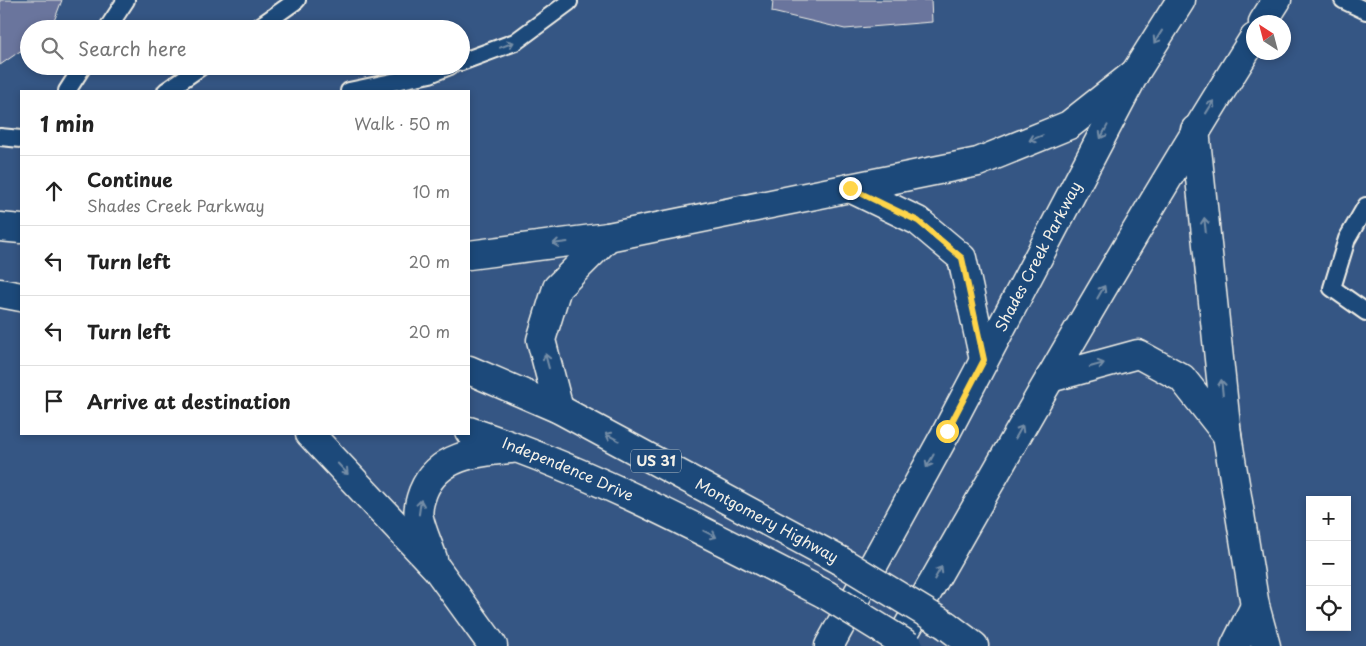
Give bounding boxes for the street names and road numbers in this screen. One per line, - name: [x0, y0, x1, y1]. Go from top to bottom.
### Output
- street label: Shades Creek Parkway: [988, 177, 1086, 335]
- street label: Independence Drive: [499, 430, 638, 506]
- road number: US 31: [631, 450, 681, 472]
- street label: Montgomery Highway: [692, 472, 843, 568]

